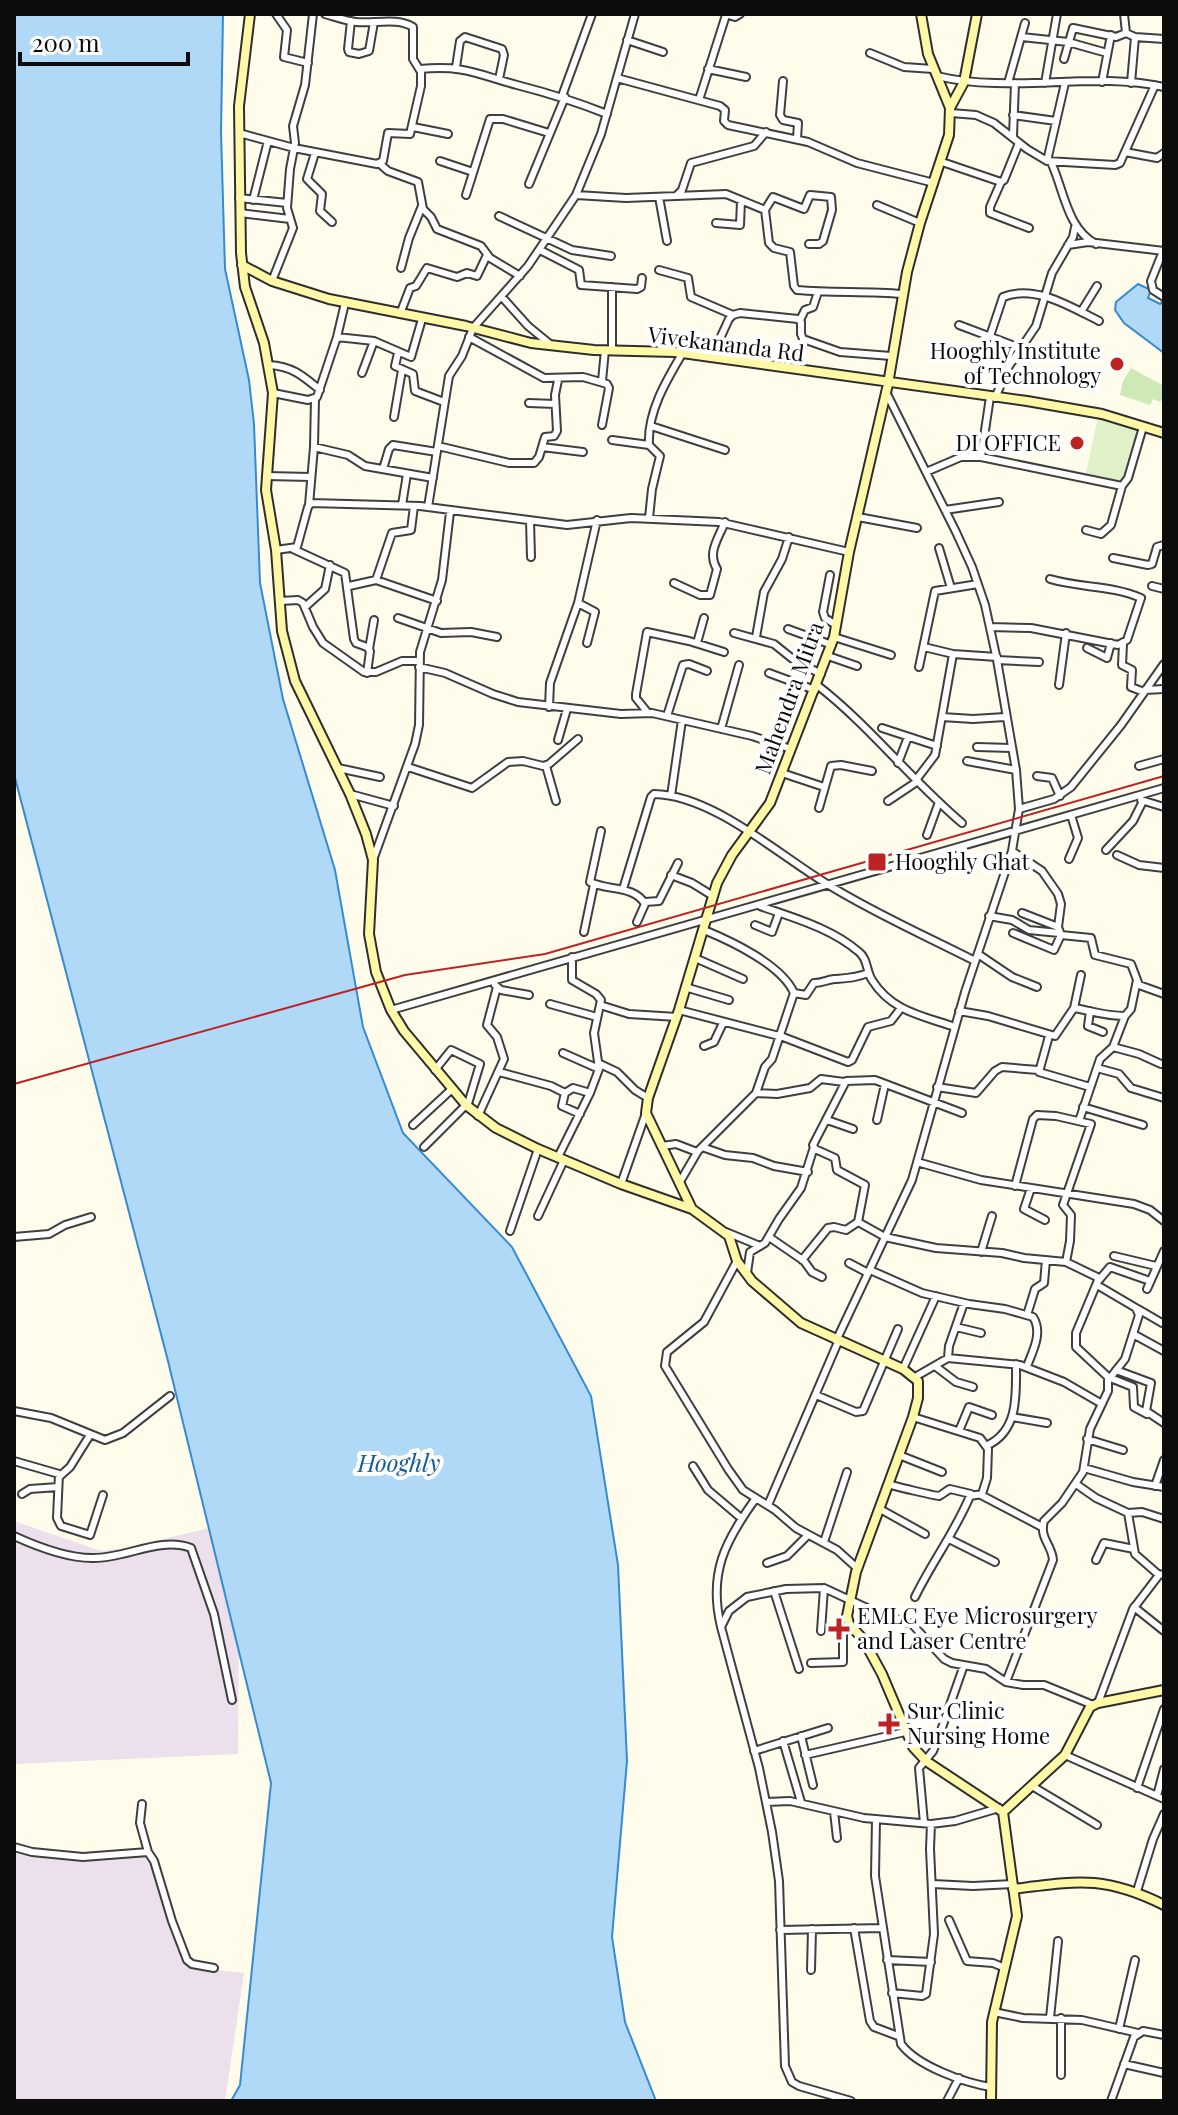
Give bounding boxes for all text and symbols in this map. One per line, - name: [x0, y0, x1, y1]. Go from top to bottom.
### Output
- scale bar: [20, 16, 188, 66]
- text: 200 m: [32, 26, 100, 58]
- street label: Vivekananda Rd: [645, 318, 806, 368]
- place label: Hooghly Institute of Technology: [930, 335, 1101, 390]
- marker: Hooghly Institute of Technology: [1108, 355, 1126, 373]
- place label: DI OFFICE: [955, 427, 1061, 457]
- marker: DI OFFICE: [1068, 434, 1086, 452]
- street label: Mahendra Mitra: [747, 617, 830, 778]
- place label: Hooghly Ghat: [895, 846, 1030, 876]
- marker: Hooghly Ghat: [866, 851, 888, 873]
- water label: Hooghly: [357, 1446, 440, 1478]
- place label: EMLC Eye Microsurgery and Laser Centre: [857, 1600, 1098, 1655]
- marker: EMLC Eye Microsurgery and Laser Centre: [828, 1618, 850, 1640]
- place label: Sur Clinic Nursing Home: [907, 1695, 1050, 1750]
- marker: Sur Clinic Nursing Home: [878, 1713, 900, 1735]

